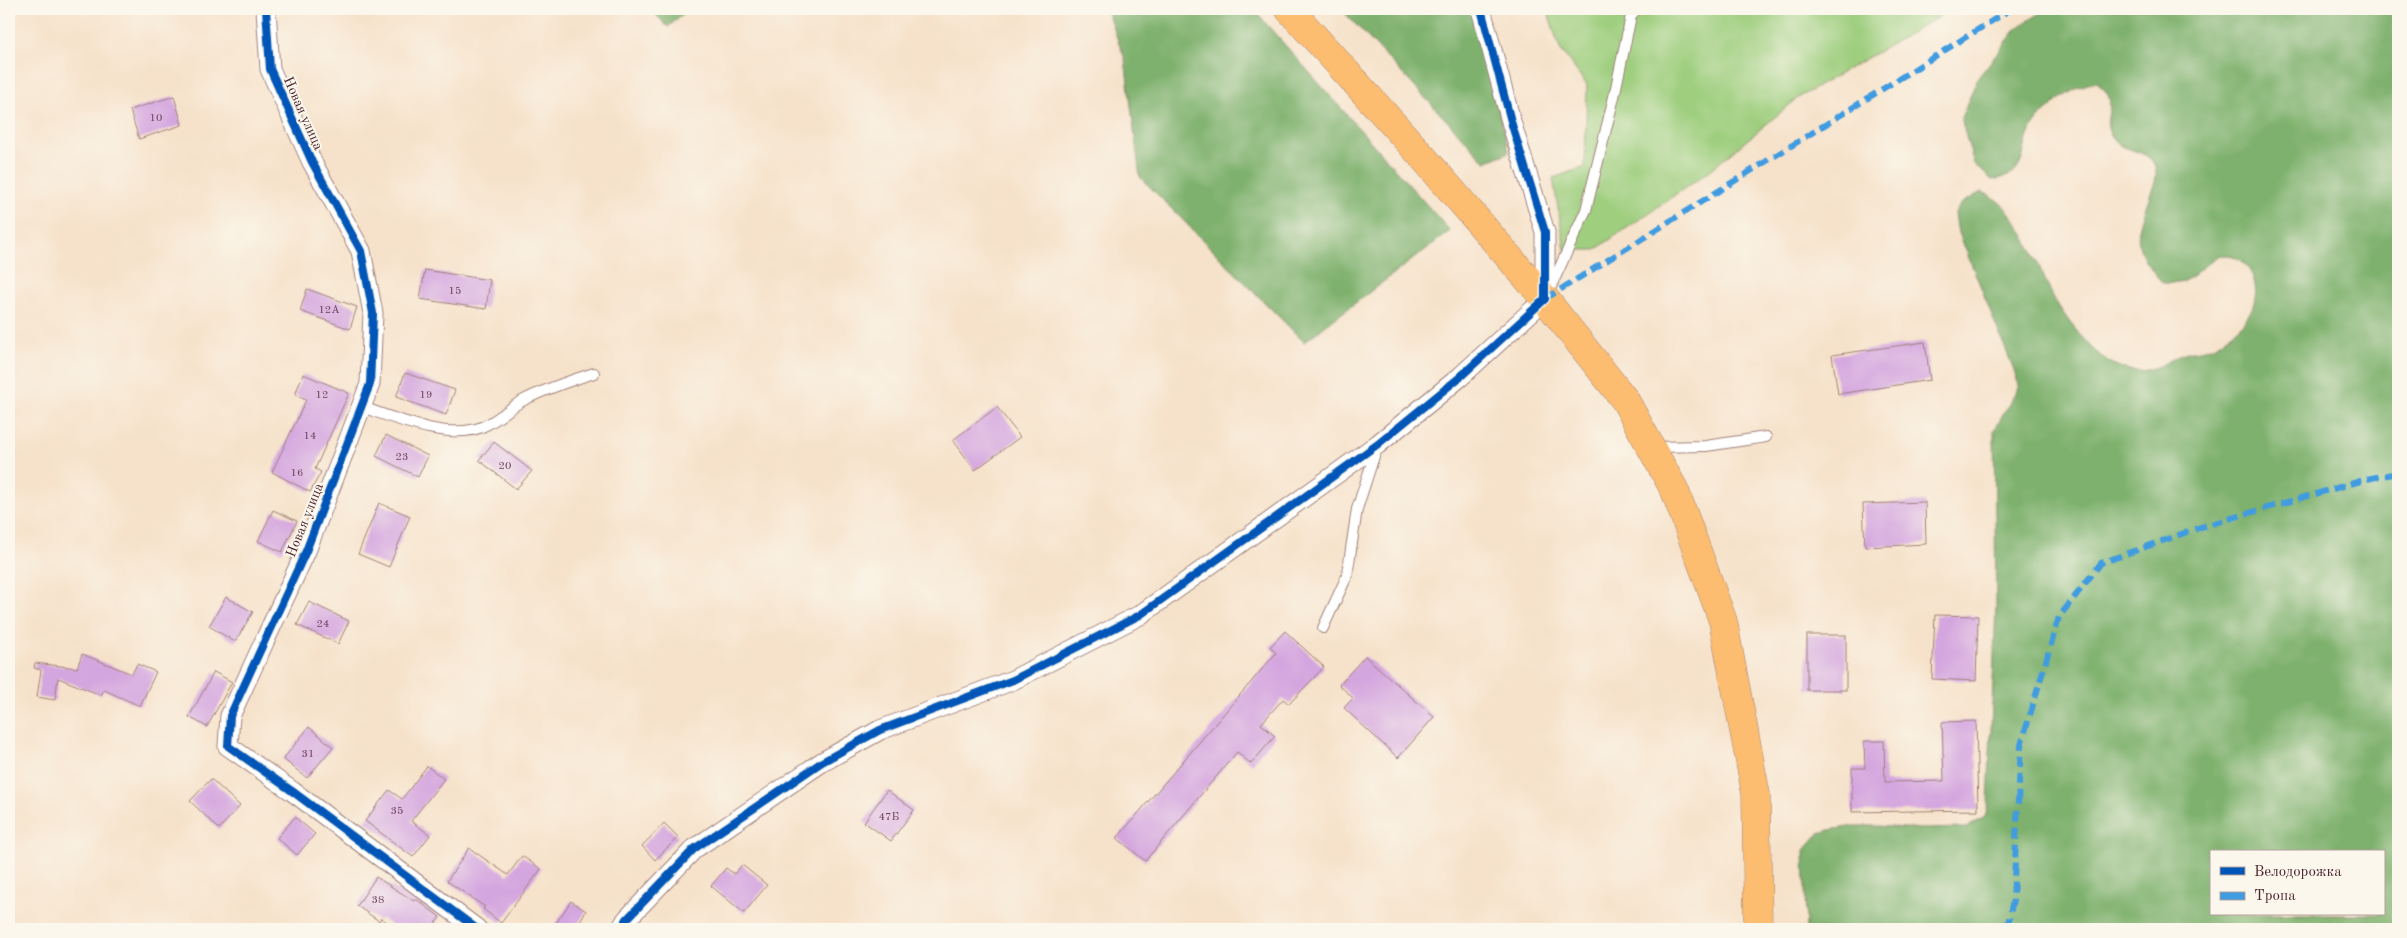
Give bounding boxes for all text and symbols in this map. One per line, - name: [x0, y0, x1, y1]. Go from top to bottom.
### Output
- street label: Новая улица: [281, 75, 326, 152]
- house number: 10: [150, 113, 162, 124]
- house number: 15: [449, 286, 461, 297]
- house number: 12А: [318, 305, 340, 316]
- house number: 12: [316, 390, 328, 401]
- house number: 19: [420, 390, 432, 401]
- house number: 14: [304, 431, 316, 442]
- house number: 23: [396, 452, 408, 463]
- house number: 20: [499, 461, 511, 472]
- house number: 16: [291, 468, 303, 479]
- street label: Новая улица: [284, 481, 326, 559]
- house number: 24: [317, 619, 329, 630]
- house number: 31: [302, 749, 314, 760]
- house number: 35: [391, 806, 403, 817]
- house number: 47Б: [879, 812, 899, 823]
- legend: [2210, 850, 2384, 916]
- text: Велодорожка: [2254, 865, 2342, 880]
- text: Тропа: [2254, 889, 2296, 904]
- house number: 38: [372, 895, 384, 906]

